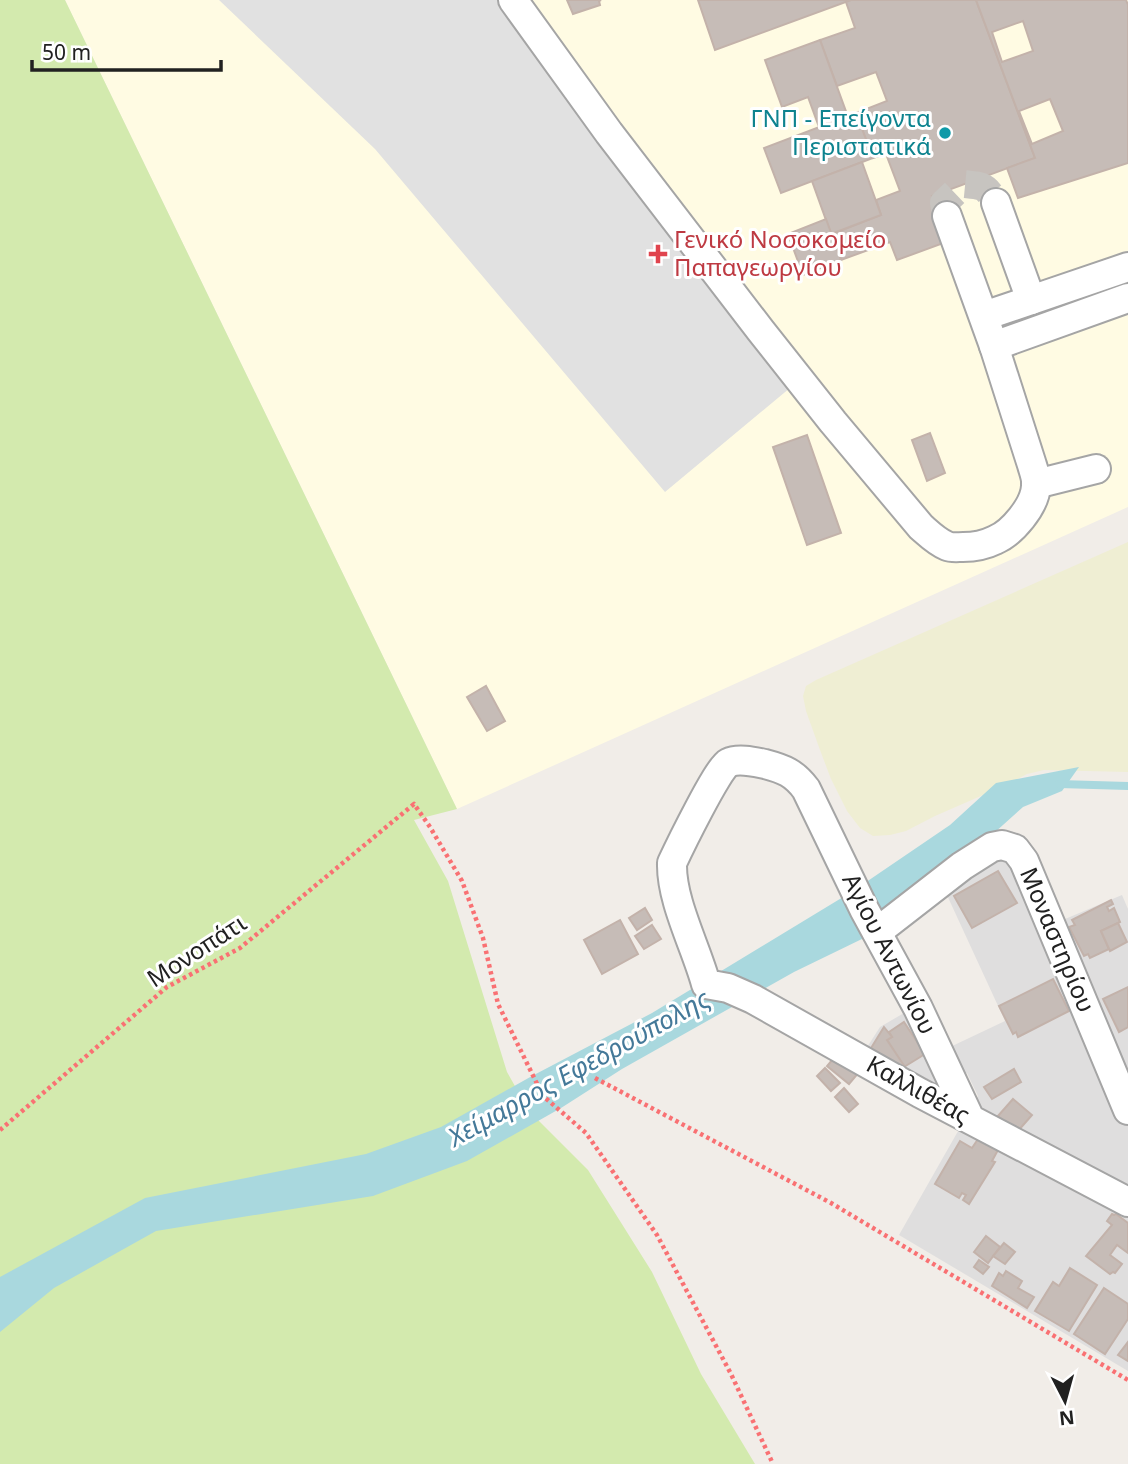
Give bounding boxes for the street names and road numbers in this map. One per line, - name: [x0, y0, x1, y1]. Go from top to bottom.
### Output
- street label: Μοναστηρίου: [1013, 862, 1104, 1017]
- street label: Αγίου Αντωνίου: [836, 867, 945, 1040]
- street label: Μονοπάτι: [140, 905, 252, 994]
- street label: Καλλιθέας: [861, 1047, 976, 1131]

